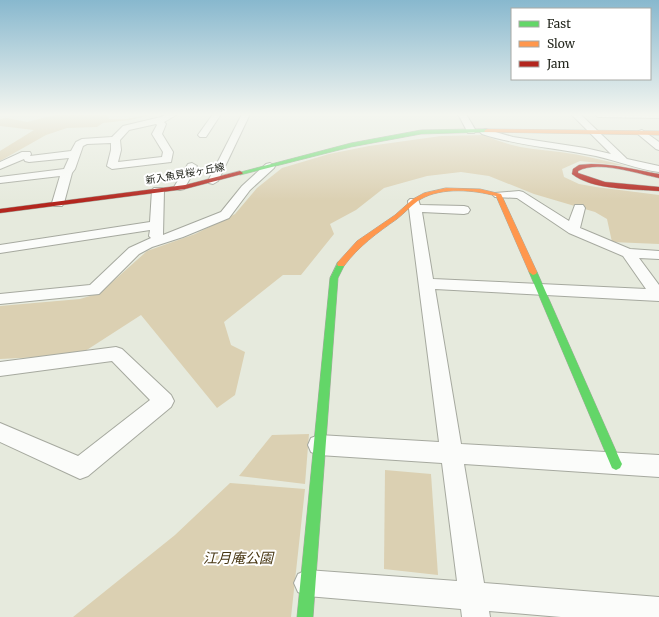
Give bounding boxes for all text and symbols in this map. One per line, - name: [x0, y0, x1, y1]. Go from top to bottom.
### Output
- legend: [511, 8, 651, 80]
- text: Fast: [547, 16, 571, 31]
- text: Slow: [547, 36, 576, 51]
- text: Jam: [546, 56, 570, 71]
- street label: 新入魚見桜ヶ丘線: [145, 160, 226, 187]
- park label: 江月庵公園: [203, 549, 275, 567]

